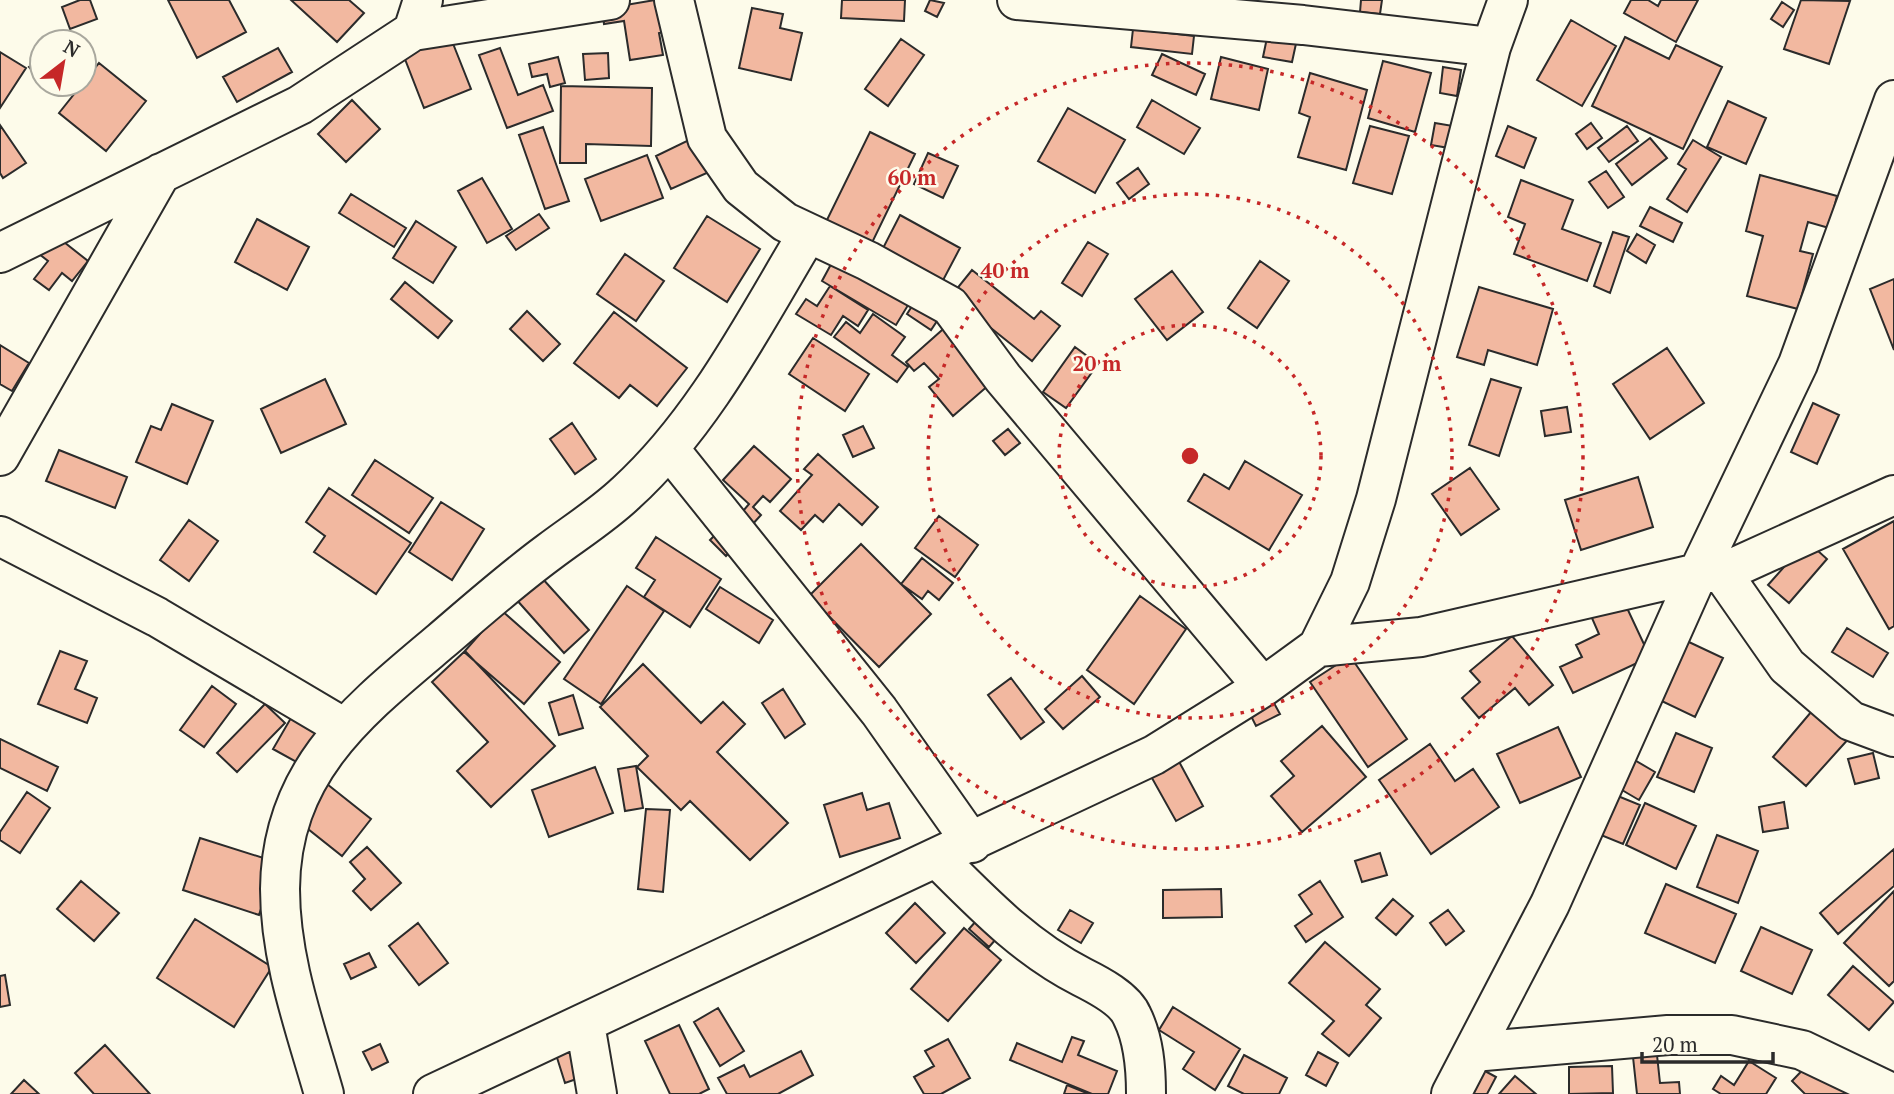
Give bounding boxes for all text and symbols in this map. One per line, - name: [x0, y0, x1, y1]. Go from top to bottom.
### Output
- north arrow: [28, 28, 98, 98]
- text: N: [59, 34, 85, 63]
- text: 60 m: [888, 163, 937, 191]
- text: 40 m: [981, 256, 1030, 284]
- text: 20 m: [1073, 349, 1122, 377]
- centre of rings: [1178, 444, 1202, 468]
- scale bar: [1642, 1020, 1773, 1064]
- text: 20 m: [1652, 1030, 1698, 1058]

